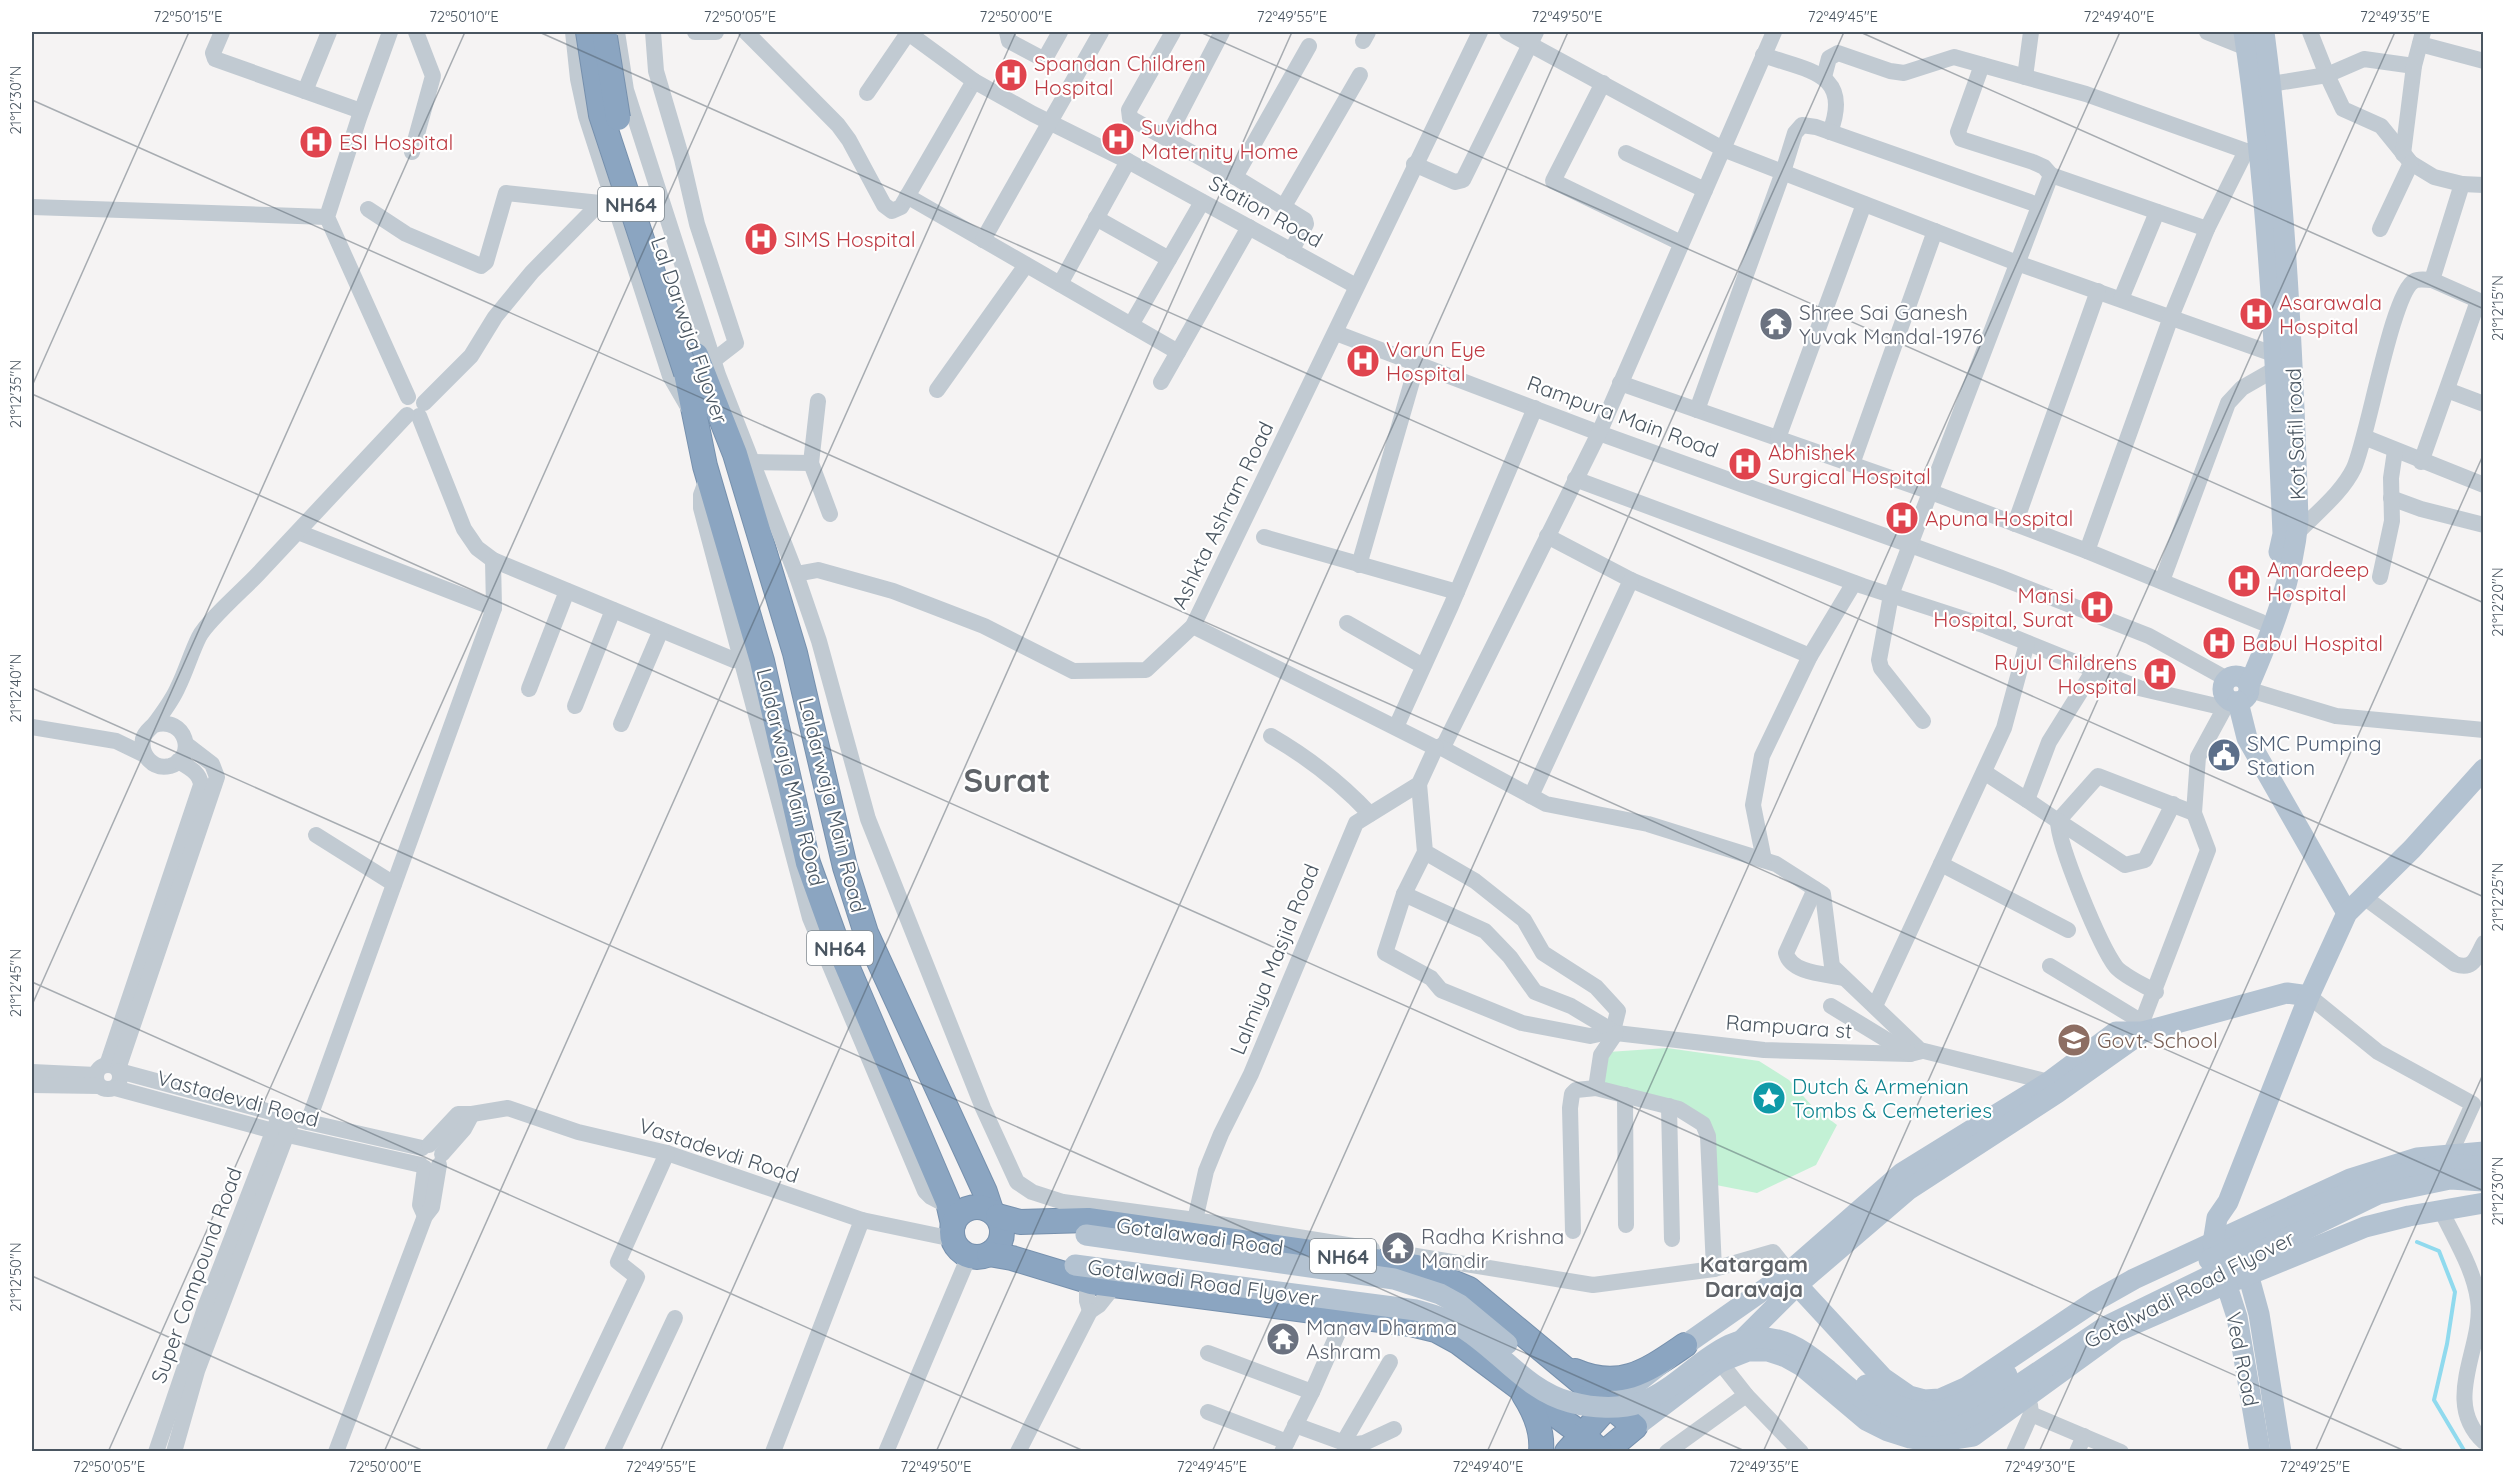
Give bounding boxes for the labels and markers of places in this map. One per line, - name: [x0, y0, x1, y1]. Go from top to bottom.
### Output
- place label: Spandan Children Hospital: [1034, 50, 1206, 100]
- hospital icon: Spandan Children Hospital: [993, 57, 1029, 93]
- place label: Suvidha Maternity Home: [1141, 114, 1298, 164]
- hospital icon: Suvidha Maternity Home: [1100, 121, 1136, 157]
- hospital icon: ESI Hospital: [298, 124, 334, 160]
- place label: ESI Hospital: [339, 129, 453, 155]
- hospital icon: SIMS Hospital: [743, 221, 779, 257]
- place label: SIMS Hospital: [784, 226, 916, 252]
- place label: Asarawala Hospital: [2279, 289, 2382, 339]
- hospital icon: Asarawala Hospital: [2238, 296, 2274, 332]
- place label: Shree Sai Ganesh Yuvak Mandal-1976: [1799, 299, 1983, 349]
- temple icon: Shree Sai Ganesh Yuvak Mandal-1976: [1758, 306, 1794, 342]
- place label: Varun Eye Hospital: [1386, 336, 1486, 386]
- hospital icon: Varun Eye Hospital: [1345, 343, 1381, 379]
- place label: Abhishek Surgical Hospital: [1768, 439, 1931, 489]
- hospital icon: Abhishek Surgical Hospital: [1727, 446, 1763, 482]
- hospital icon: Apuna Hospital: [1884, 500, 1920, 536]
- place label: Apuna Hospital: [1925, 505, 2073, 531]
- place label: Amardeep Hospital: [2267, 556, 2369, 606]
- hospital icon: Amardeep Hospital: [2226, 563, 2262, 599]
- place label: Mansi Hospital, Surat: [1933, 582, 2074, 632]
- hospital icon: Mansi Hospital, Surat: [2079, 589, 2115, 625]
- hospital icon: Babul Hospital: [2201, 625, 2237, 661]
- place label: Babul Hospital: [2242, 630, 2383, 656]
- place label: Rujul Childrens Hospital: [1994, 649, 2137, 699]
- hospital icon: Rujul Childrens Hospital: [2142, 656, 2178, 692]
- place label: SMC Pumping Station: [2247, 730, 2382, 780]
- public building icon: SMC Pumping Station: [2206, 737, 2242, 773]
- school or university icon: Govt. School: [2056, 1022, 2092, 1058]
- place label: Govt. School: [2097, 1027, 2218, 1053]
- place label: Dutch & Armenian Tombs & Cemeteries: [1792, 1073, 1992, 1123]
- place icon: Dutch & Armenian Tombs & Cemeteries: [1751, 1080, 1787, 1116]
- place label: Radha Krishna Mandir: [1421, 1223, 1564, 1273]
- temple icon: Radha Krishna Mandir: [1380, 1230, 1416, 1266]
- place label: Manav Dharma Ashram: [1306, 1314, 1457, 1364]
- temple icon: Manav Dharma Ashram: [1265, 1321, 1301, 1357]

